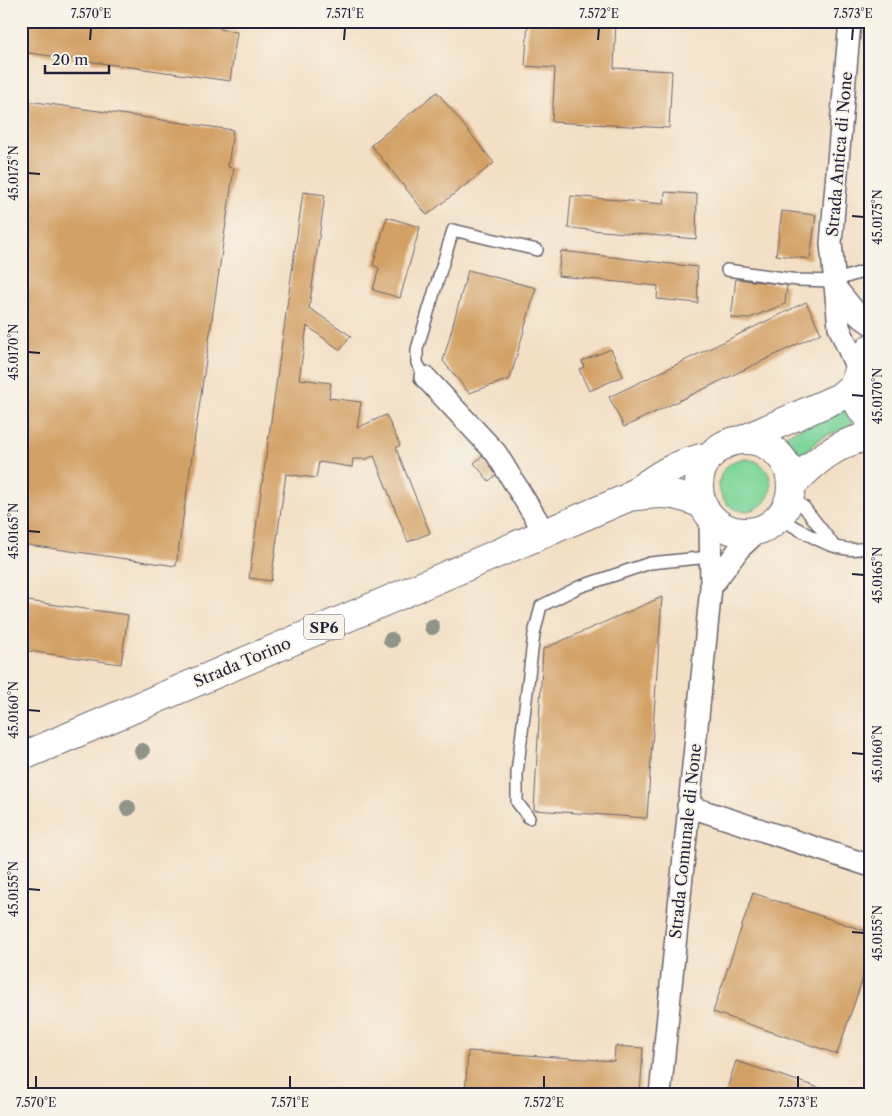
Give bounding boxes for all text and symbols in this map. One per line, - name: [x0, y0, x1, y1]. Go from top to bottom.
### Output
- text: 7.570°E: [71, 6, 111, 21]
- text: 7.571°E: [326, 6, 364, 21]
- text: 7.572°E: [579, 6, 619, 21]
- text: 7.573°E: [833, 6, 873, 21]
- scale bar: [45, 42, 109, 74]
- text: 20 m: [52, 50, 88, 69]
- street label: Strada Antica di None: [822, 71, 856, 237]
- text: 45.0175°N: [6, 145, 21, 201]
- text: 45.0175°N: [870, 189, 885, 245]
- text: 45.0170°N: [6, 324, 21, 380]
- text: 45.0170°N: [870, 368, 885, 424]
- text: 45.0165°N: [6, 503, 21, 559]
- text: 45.0165°N: [870, 547, 885, 603]
- road number: SP6: [304, 614, 344, 640]
- street label: Strada Torino: [190, 632, 294, 691]
- text: 45.0160°N: [6, 681, 21, 739]
- text: 45.0160°N: [870, 725, 885, 783]
- street label: Strada Comunale di None: [665, 742, 705, 940]
- text: 45.0155°N: [6, 861, 21, 917]
- text: 45.0155°N: [870, 905, 885, 961]
- text: 7.570°E: [16, 1095, 56, 1110]
- text: 7.571°E: [271, 1095, 309, 1110]
- text: 7.572°E: [524, 1095, 564, 1110]
- text: 7.573°E: [778, 1095, 818, 1110]

